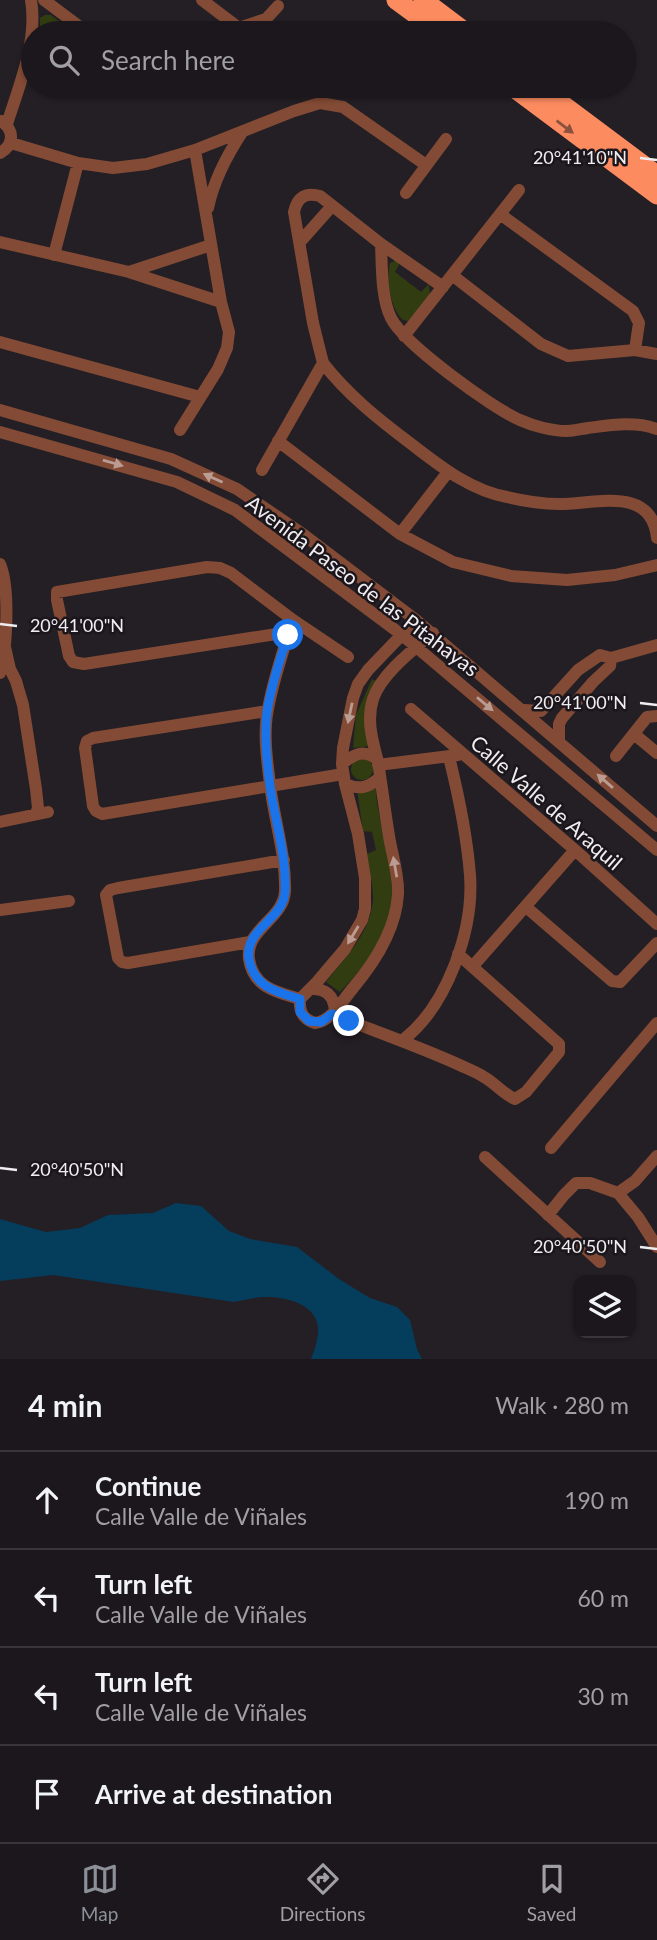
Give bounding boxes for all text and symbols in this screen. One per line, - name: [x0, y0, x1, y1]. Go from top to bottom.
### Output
- search box: [21, 21, 636, 98]
- icon: search: [45, 41, 83, 79]
- text: Search here: [101, 44, 235, 76]
- one-way arrow: [556, 119, 574, 133]
- text: 20°41'10"N: [533, 146, 627, 168]
- one-way arrow: [103, 459, 124, 469]
- one-way arrow: [203, 472, 223, 484]
- street label: Avenida Paseo de las Pitahayas: [242, 489, 484, 681]
- text: 20°41'00"N: [30, 614, 124, 636]
- route start: [272, 619, 303, 650]
- text: 20°41'00"N: [533, 691, 627, 713]
- one-way arrow: [476, 697, 494, 712]
- one-way arrow: [344, 702, 355, 724]
- street label: Calle Valle de Araquil: [466, 729, 628, 875]
- one-way arrow: [596, 773, 614, 789]
- one-way arrow: [389, 856, 400, 878]
- one-way arrow: [347, 925, 360, 944]
- route end: [333, 1005, 364, 1036]
- text: 20°40'50"N: [30, 1158, 124, 1180]
- text: 20°40'50"N: [533, 1235, 627, 1257]
- map controls: [573, 1275, 636, 1338]
- button: layers: [573, 1275, 636, 1338]
- text: 4 min: [28, 1387, 102, 1423]
- text: Walk · 280 m: [495, 1391, 629, 1419]
- text: Continue: [95, 1470, 201, 1502]
- icon: ahead: [28, 1481, 66, 1519]
- text: 190 m: [564, 1486, 629, 1514]
- text: Calle Valle de Viñales: [95, 1502, 307, 1530]
- text: Turn left: [95, 1568, 192, 1600]
- icon: left: [28, 1579, 66, 1617]
- text: 60 m: [578, 1584, 629, 1612]
- text: Calle Valle de Viñales: [95, 1600, 307, 1628]
- text: Turn left: [95, 1666, 192, 1698]
- icon: left: [28, 1677, 66, 1715]
- text: 30 m: [578, 1682, 629, 1710]
- text: Calle Valle de Viñales: [95, 1698, 307, 1726]
- icon: arrive: [28, 1775, 66, 1813]
- text: Arrive at destination: [95, 1778, 332, 1810]
- tab: Map: [81, 1860, 119, 1925]
- tab: Directions: [280, 1860, 366, 1925]
- tab: Saved: [527, 1860, 576, 1925]

